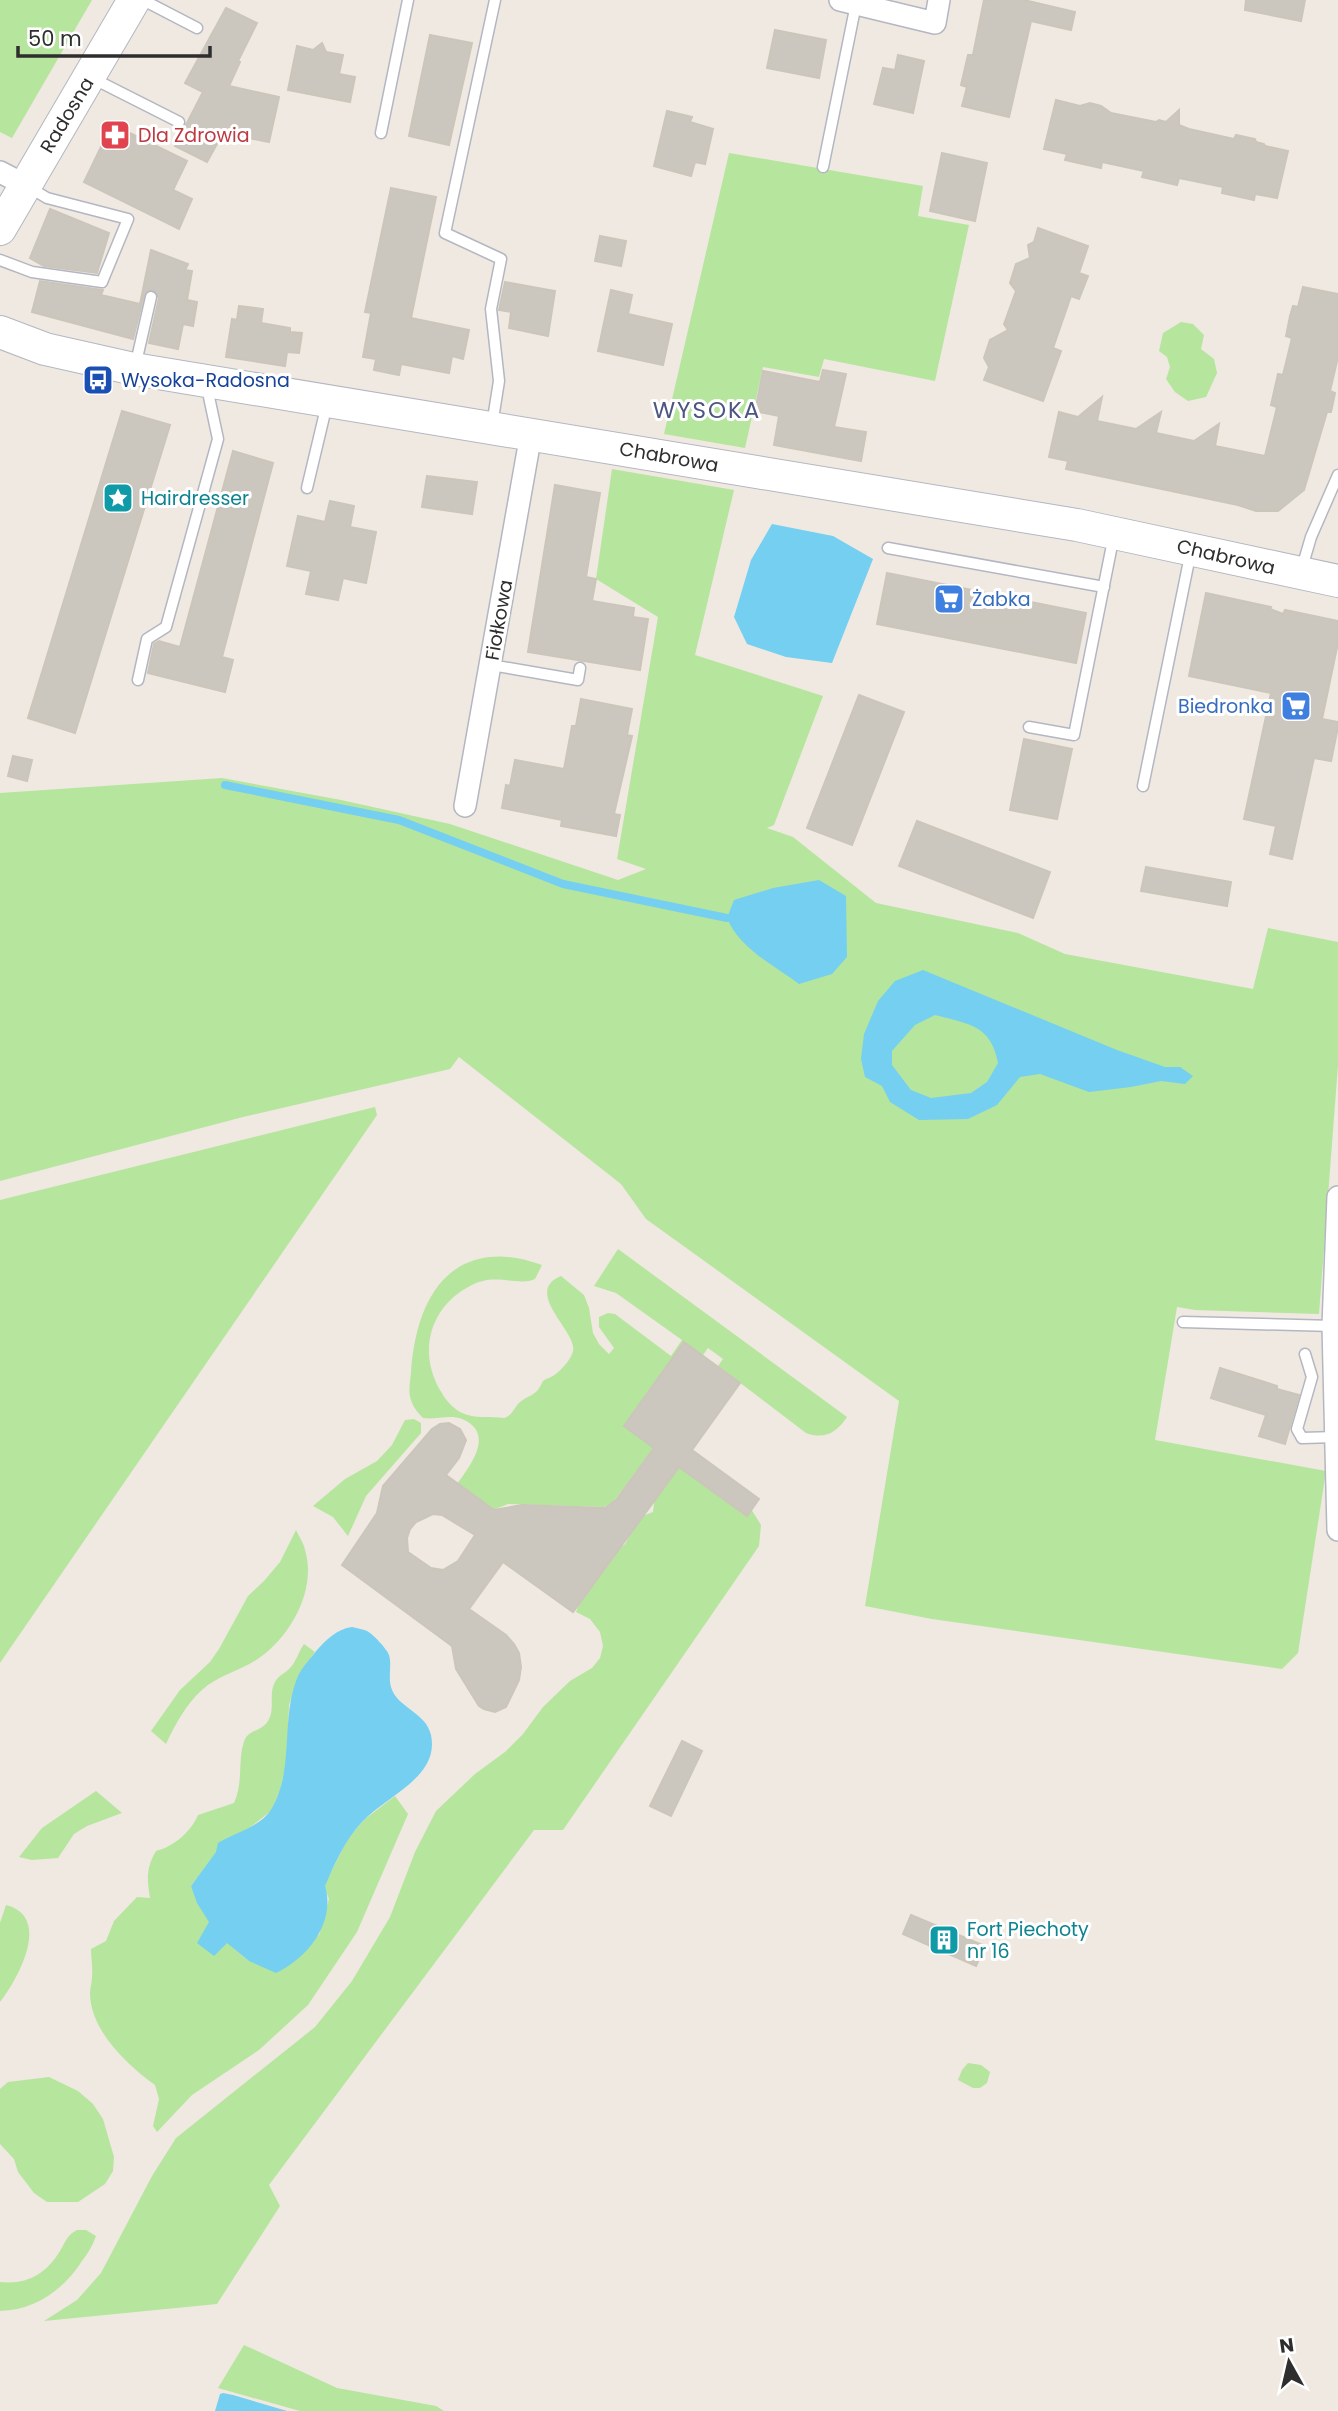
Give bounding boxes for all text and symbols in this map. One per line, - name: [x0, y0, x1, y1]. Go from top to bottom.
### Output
- scale bar: [18, 14, 210, 58]
- text: 50 m: [28, 24, 82, 53]
- street label: Radosna: [34, 72, 100, 158]
- pharmacy icon: Dla Zdrowia: [98, 118, 132, 152]
- place label: Dla Zdrowia: [138, 122, 250, 149]
- bus stop icon: Wysoka-Radosna: [81, 363, 115, 397]
- place label: Wysoka-Radosna: [121, 367, 290, 394]
- district label: WYSOKA: [653, 394, 761, 426]
- street label: Chabrowa: [617, 435, 721, 479]
- place icon: Hairdresser: [101, 481, 135, 515]
- place label: Hairdresser: [141, 485, 249, 512]
- street label: Chabrowa: [1174, 533, 1278, 581]
- street label: Fiołkowa: [479, 577, 519, 663]
- supermarket icon: Żabka: [932, 582, 966, 616]
- place label: Żabka: [972, 586, 1031, 613]
- supermarket icon: Biedronka: [1279, 689, 1313, 723]
- place label: Biedronka: [1178, 693, 1273, 720]
- place label: Fort Piechoty nr 16: [967, 1916, 1089, 1965]
- building icon: Fort Piechoty nr 16: [927, 1923, 961, 1957]
- north arrow: [1254, 2327, 1324, 2397]
- text: N: [1278, 2331, 1296, 2360]

